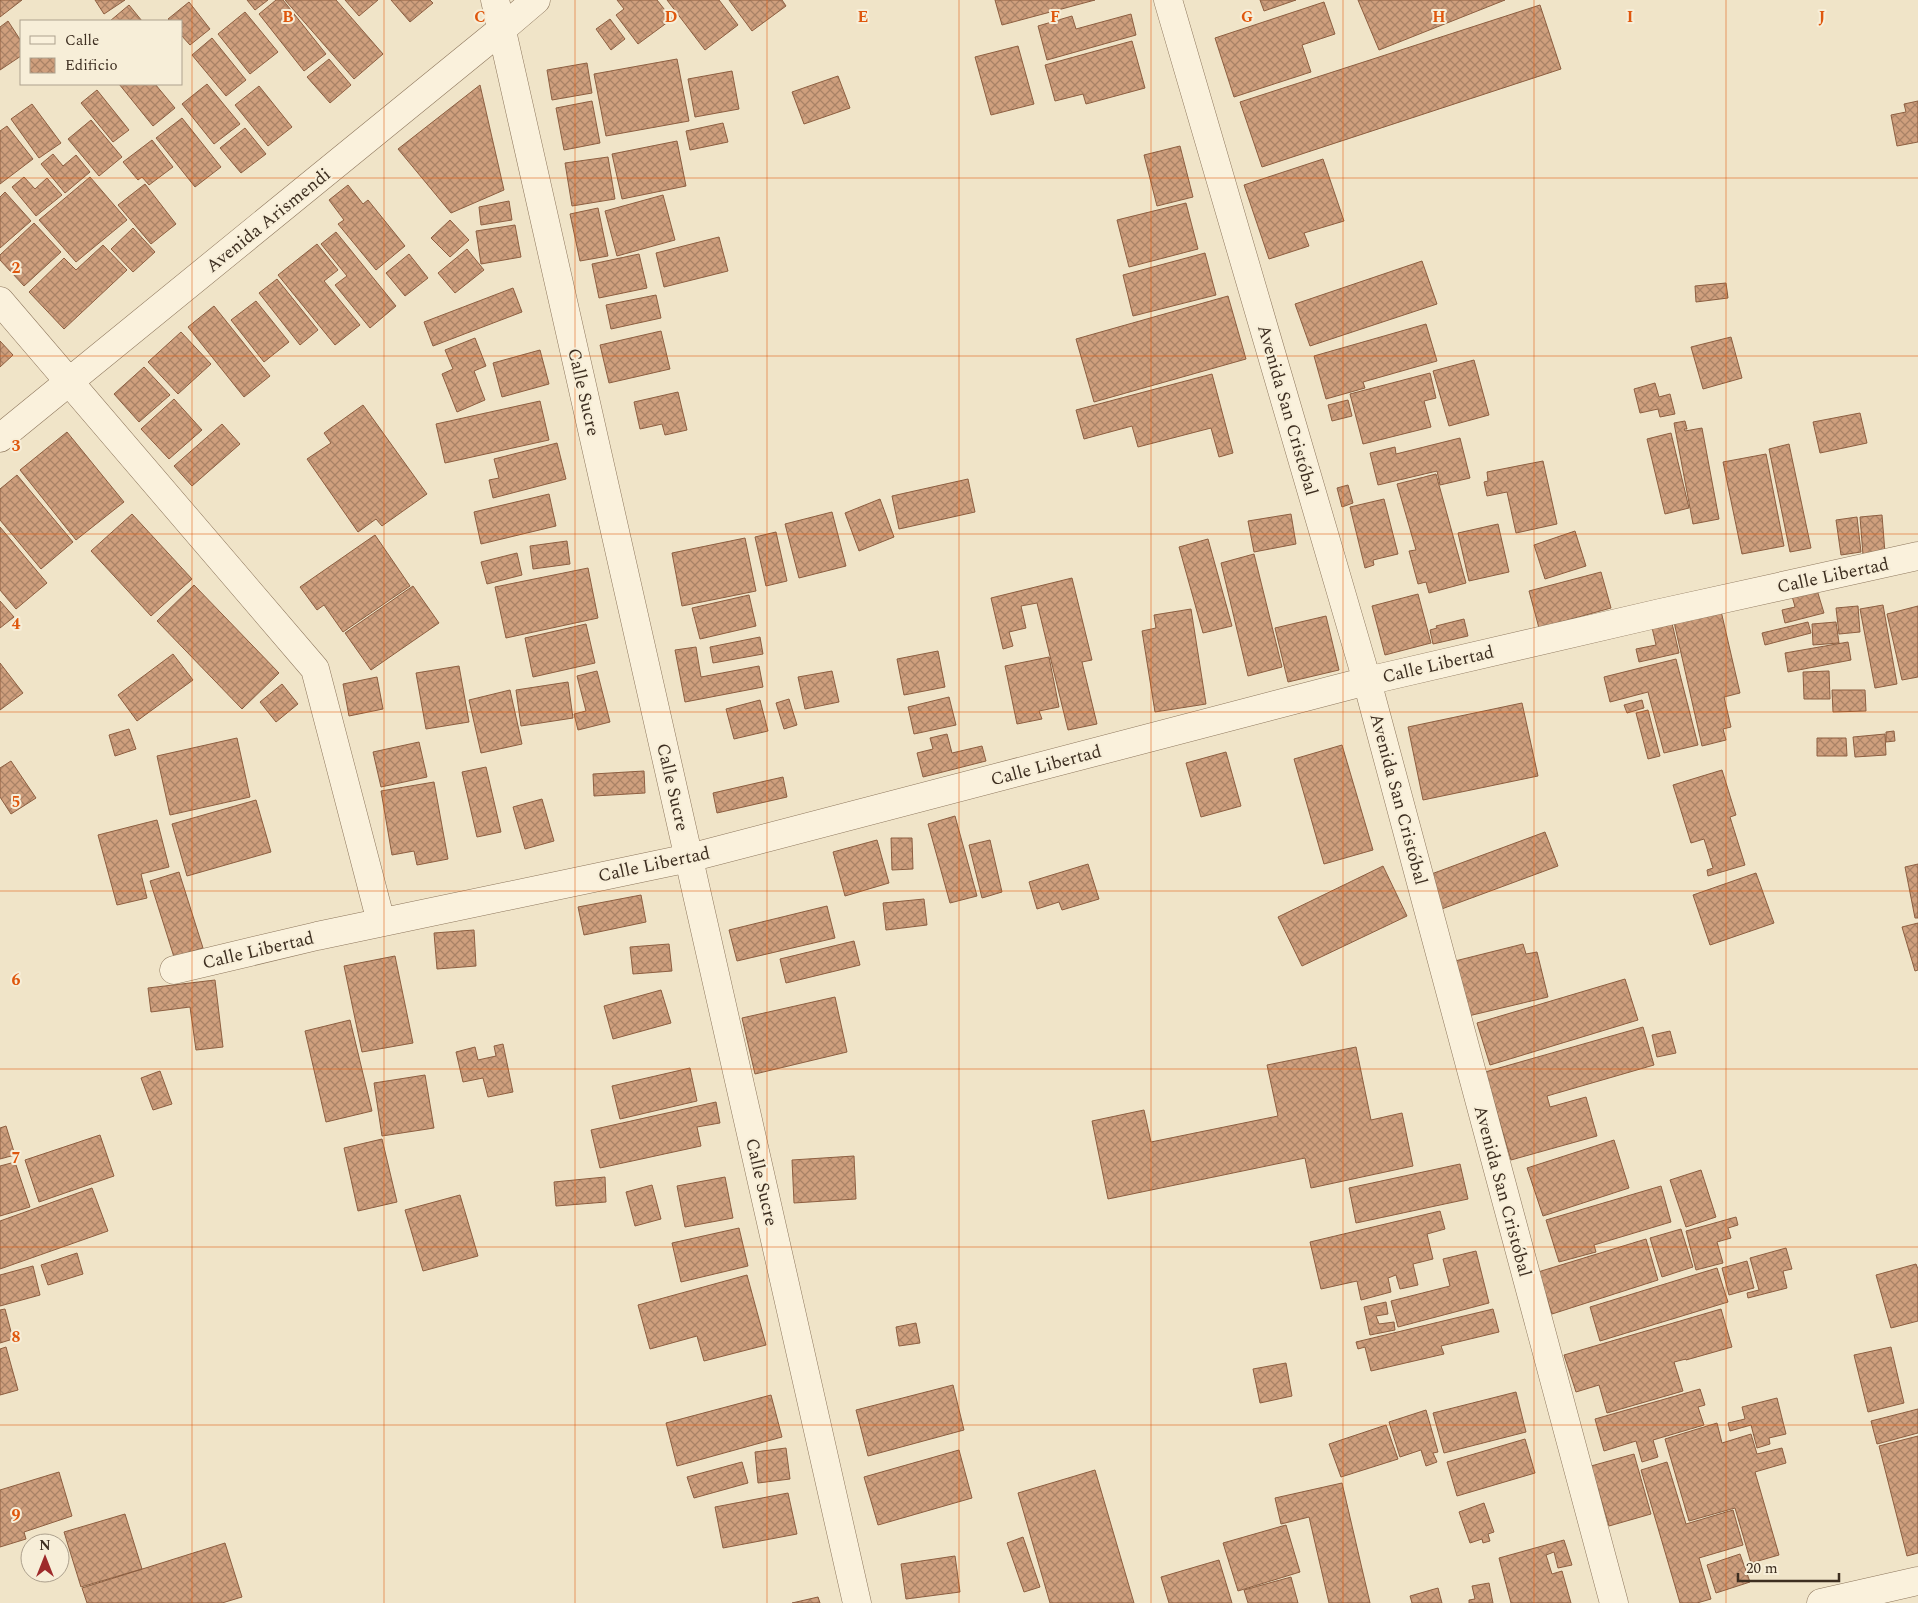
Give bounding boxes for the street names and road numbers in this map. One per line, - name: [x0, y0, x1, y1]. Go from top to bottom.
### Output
- street label: Avenida Arismendi: [200, 161, 337, 279]
- street label: Avenida San Cristóbal: [1250, 321, 1325, 499]
- street label: Calle Sucre: [560, 345, 607, 439]
- street label: Calle Libertad: [1775, 550, 1892, 601]
- street label: Calle Libertad: [1380, 639, 1497, 690]
- street label: Avenida San Cristóbal: [1363, 710, 1434, 888]
- street label: Calle Libertad: [988, 738, 1105, 793]
- street label: Calle Sucre: [649, 740, 696, 834]
- street label: Calle Libertad: [596, 839, 713, 890]
- street label: Calle Libertad: [200, 925, 317, 976]
- street label: Avenida San Cristóbal: [1467, 1102, 1538, 1280]
- street label: Calle Sucre: [738, 1135, 785, 1229]

